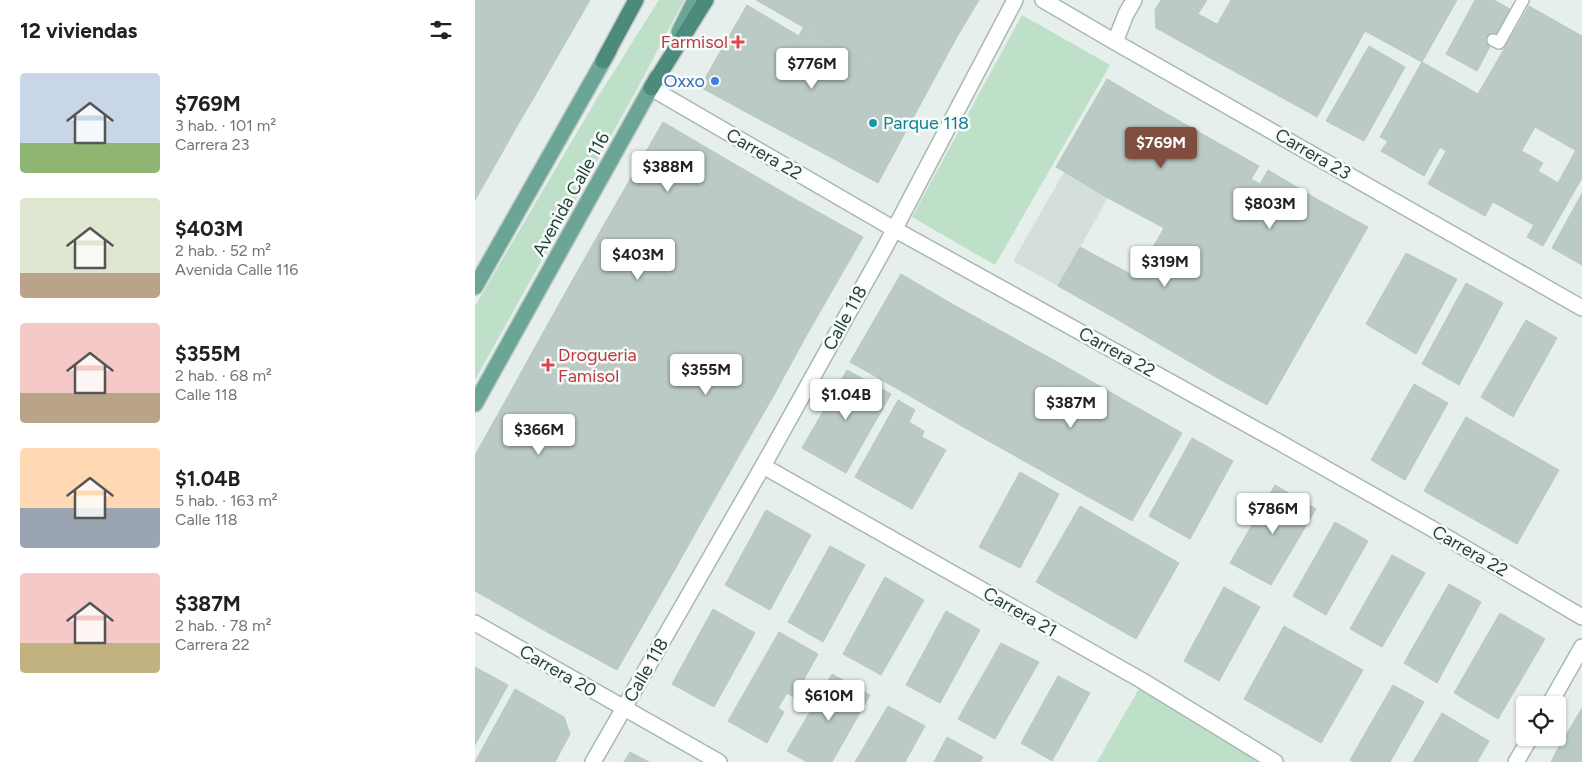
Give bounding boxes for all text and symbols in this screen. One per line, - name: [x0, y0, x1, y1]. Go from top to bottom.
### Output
- icon: filters: [427, 16, 455, 44]
- text: 12 viviendas: [20, 18, 137, 43]
- place label: Farmisol: [661, 31, 728, 53]
- marker: Farmisol: [732, 36, 744, 48]
- pin: $776M: [777, 48, 847, 90]
- text: $776M: [787, 54, 837, 73]
- place label: Oxxo: [664, 70, 705, 92]
- marker: Oxxo: [709, 75, 721, 87]
- text: $769M: [175, 91, 241, 116]
- icon: home: [60, 93, 120, 153]
- place label: Parque 118: [883, 112, 969, 134]
- text: 3 hab. · 101 m²: [175, 116, 276, 135]
- marker: Parque 118: [867, 117, 879, 129]
- street label: Carrera 22: [722, 123, 806, 185]
- street label: Carrera 23: [1271, 124, 1355, 184]
- pin: $769M: [1126, 126, 1196, 169]
- street label: Avenida Calle 116: [528, 128, 614, 260]
- text: $769M: [1136, 133, 1186, 152]
- text: Carrera 23: [175, 135, 249, 154]
- pin: $388M: [633, 150, 703, 193]
- text: $388M: [642, 157, 694, 176]
- pin: $803M: [1235, 188, 1305, 230]
- text: $803M: [1244, 194, 1296, 213]
- text: $403M: [175, 216, 243, 241]
- icon: home: [60, 218, 120, 278]
- pin: $403M: [603, 238, 673, 281]
- text: 2 hab. · 52 m²: [175, 241, 271, 260]
- text: $403M: [612, 245, 664, 264]
- pin: $319M: [1130, 246, 1200, 288]
- text: $319M: [1141, 252, 1189, 271]
- text: Avenida Calle 116: [175, 260, 298, 279]
- street label: Calle 118: [818, 282, 872, 354]
- street label: Carrera 22: [1075, 322, 1159, 382]
- text: $355M: [175, 341, 241, 366]
- icon: home: [60, 343, 120, 403]
- place label: Drogueria Famisol: [558, 344, 637, 387]
- pin: $355M: [671, 354, 741, 396]
- marker: Drogueria Famisol: [542, 359, 554, 371]
- text: $355M: [681, 360, 731, 379]
- text: 2 hab. · 68 m²: [175, 366, 272, 385]
- pin: $1.04B: [805, 378, 887, 421]
- text: Calle 118: [175, 385, 237, 404]
- text: $1.04B: [821, 385, 871, 404]
- pin: $387M: [1036, 386, 1106, 429]
- text: $387M: [1046, 393, 1096, 412]
- pin: $366M: [504, 414, 574, 456]
- text: $366M: [514, 420, 564, 439]
- text: $1.04B: [175, 466, 240, 491]
- icon: home: [60, 468, 120, 528]
- text: 5 hab. · 163 m²: [175, 491, 278, 510]
- pin: $786M: [1238, 492, 1308, 535]
- text: $786M: [1248, 499, 1298, 518]
- text: Calle 118: [175, 510, 237, 529]
- street label: Carrera 22: [1428, 520, 1512, 582]
- street label: Carrera 21: [979, 582, 1061, 642]
- text: $387M: [175, 591, 241, 616]
- icon: home: [60, 593, 120, 653]
- text: 2 hab. · 78 m²: [175, 616, 271, 635]
- street label: Calle 118: [619, 634, 673, 706]
- text: Carrera 22: [175, 635, 250, 654]
- street label: Carrera 20: [515, 640, 601, 702]
- pin: $610M: [794, 680, 864, 722]
- text: $610M: [805, 686, 853, 705]
- map controls: [1516, 696, 1566, 746]
- button: locate: [1516, 696, 1566, 746]

